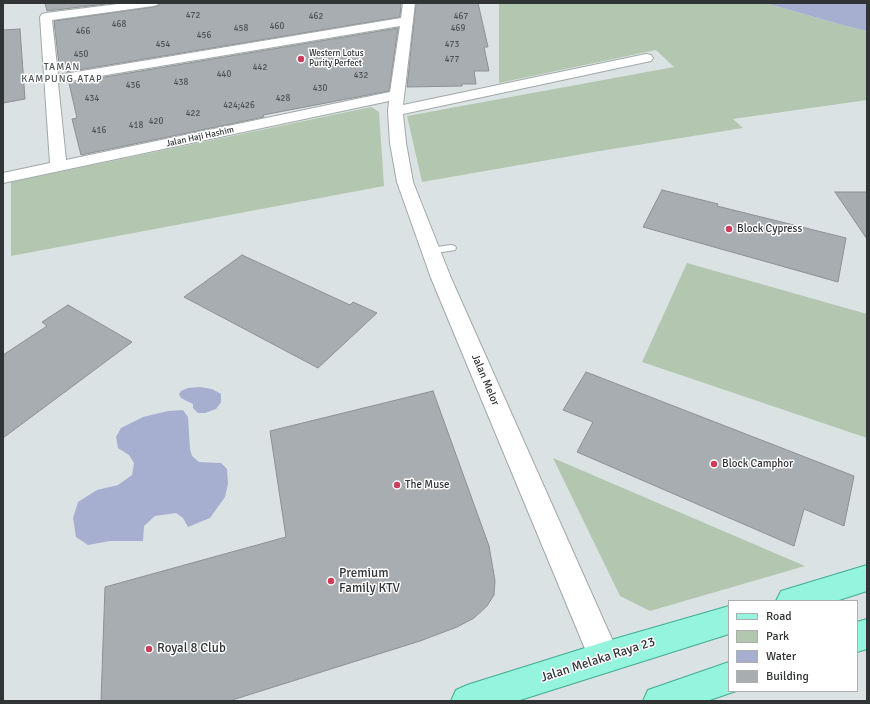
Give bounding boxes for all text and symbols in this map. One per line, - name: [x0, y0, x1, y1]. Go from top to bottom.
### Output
- house number: 472: [186, 11, 200, 21]
- house number: 462: [309, 12, 323, 22]
- house number: 467: [454, 12, 468, 22]
- house number: 468: [112, 20, 126, 30]
- house number: 460: [270, 22, 284, 32]
- house number: 458: [234, 24, 248, 34]
- house number: 469: [451, 24, 465, 34]
- house number: 466: [76, 27, 90, 37]
- house number: 456: [197, 31, 211, 41]
- house number: 454: [156, 40, 170, 50]
- house number: 473: [445, 40, 459, 50]
- place label: Western Lotus Purity Perfect: [309, 49, 364, 70]
- house number: 450: [74, 50, 88, 60]
- marker: Western Lotus Purity Perfect: [296, 54, 306, 64]
- house number: 477: [445, 55, 459, 65]
- district label: TAMAN KAMPUNG ATAP: [21, 61, 103, 84]
- house number: 442: [253, 63, 267, 73]
- house number: 440: [217, 70, 231, 80]
- house number: 432: [354, 71, 368, 81]
- house number: 438: [174, 78, 188, 88]
- house number: 436: [126, 81, 140, 91]
- house number: 430: [313, 84, 327, 94]
- house number: 434: [85, 94, 99, 104]
- house number: 428: [276, 94, 290, 104]
- house number: 424;426: [223, 101, 255, 111]
- house number: 422: [186, 109, 200, 119]
- house number: 420: [149, 117, 163, 127]
- house number: 418: [129, 121, 143, 131]
- street label: Jalan Haji Hashim: [165, 125, 235, 149]
- house number: 416: [92, 126, 106, 136]
- place label: Block Cypress: [737, 222, 802, 236]
- marker: Block Cypress: [724, 224, 734, 234]
- street label: Jalan Melor: [468, 352, 502, 408]
- place label: Block Camphor: [722, 457, 793, 471]
- marker: Block Camphor: [709, 459, 719, 469]
- place label: The Muse: [405, 478, 450, 492]
- marker: The Muse: [392, 480, 402, 490]
- place label: Premium Family KTV: [339, 566, 400, 597]
- marker: Premium Family KTV: [326, 576, 336, 586]
- legend: [728, 600, 858, 692]
- text: Road: [766, 609, 792, 624]
- text: Park: [766, 629, 789, 644]
- street label: Jalan Melaka Raya 23: [539, 634, 657, 686]
- place label: Royal 8 Club: [157, 641, 226, 657]
- marker: Royal 8 Club: [144, 644, 154, 654]
- text: Water: [766, 649, 796, 664]
- text: Building: [766, 669, 809, 684]

